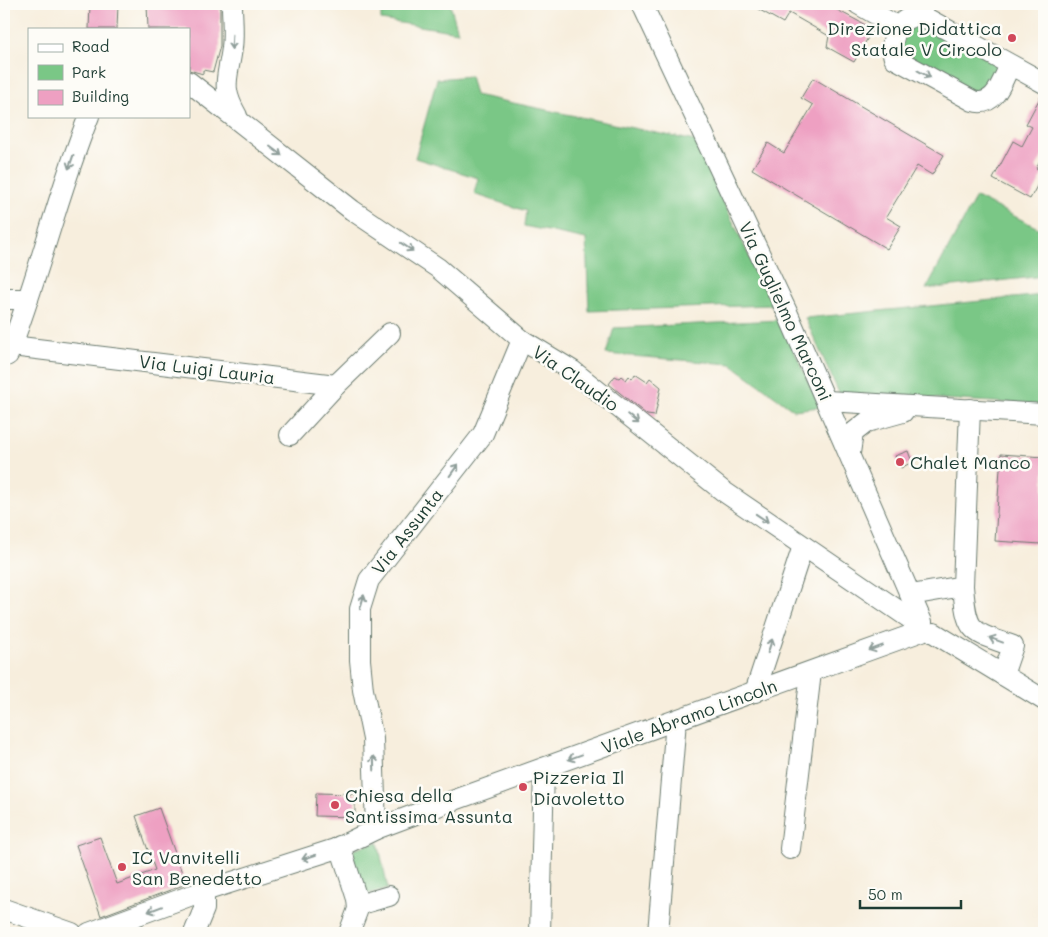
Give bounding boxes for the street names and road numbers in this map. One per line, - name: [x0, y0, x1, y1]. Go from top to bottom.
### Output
- street label: Via Guglielmo Marconi: [734, 217, 838, 405]
- street label: Via Claudio: [528, 339, 624, 417]
- street label: Via Luigi Lauria: [138, 349, 276, 389]
- street label: Via Assunta: [366, 483, 448, 579]
- street label: Viale Abramo Lincoln: [598, 673, 780, 759]

